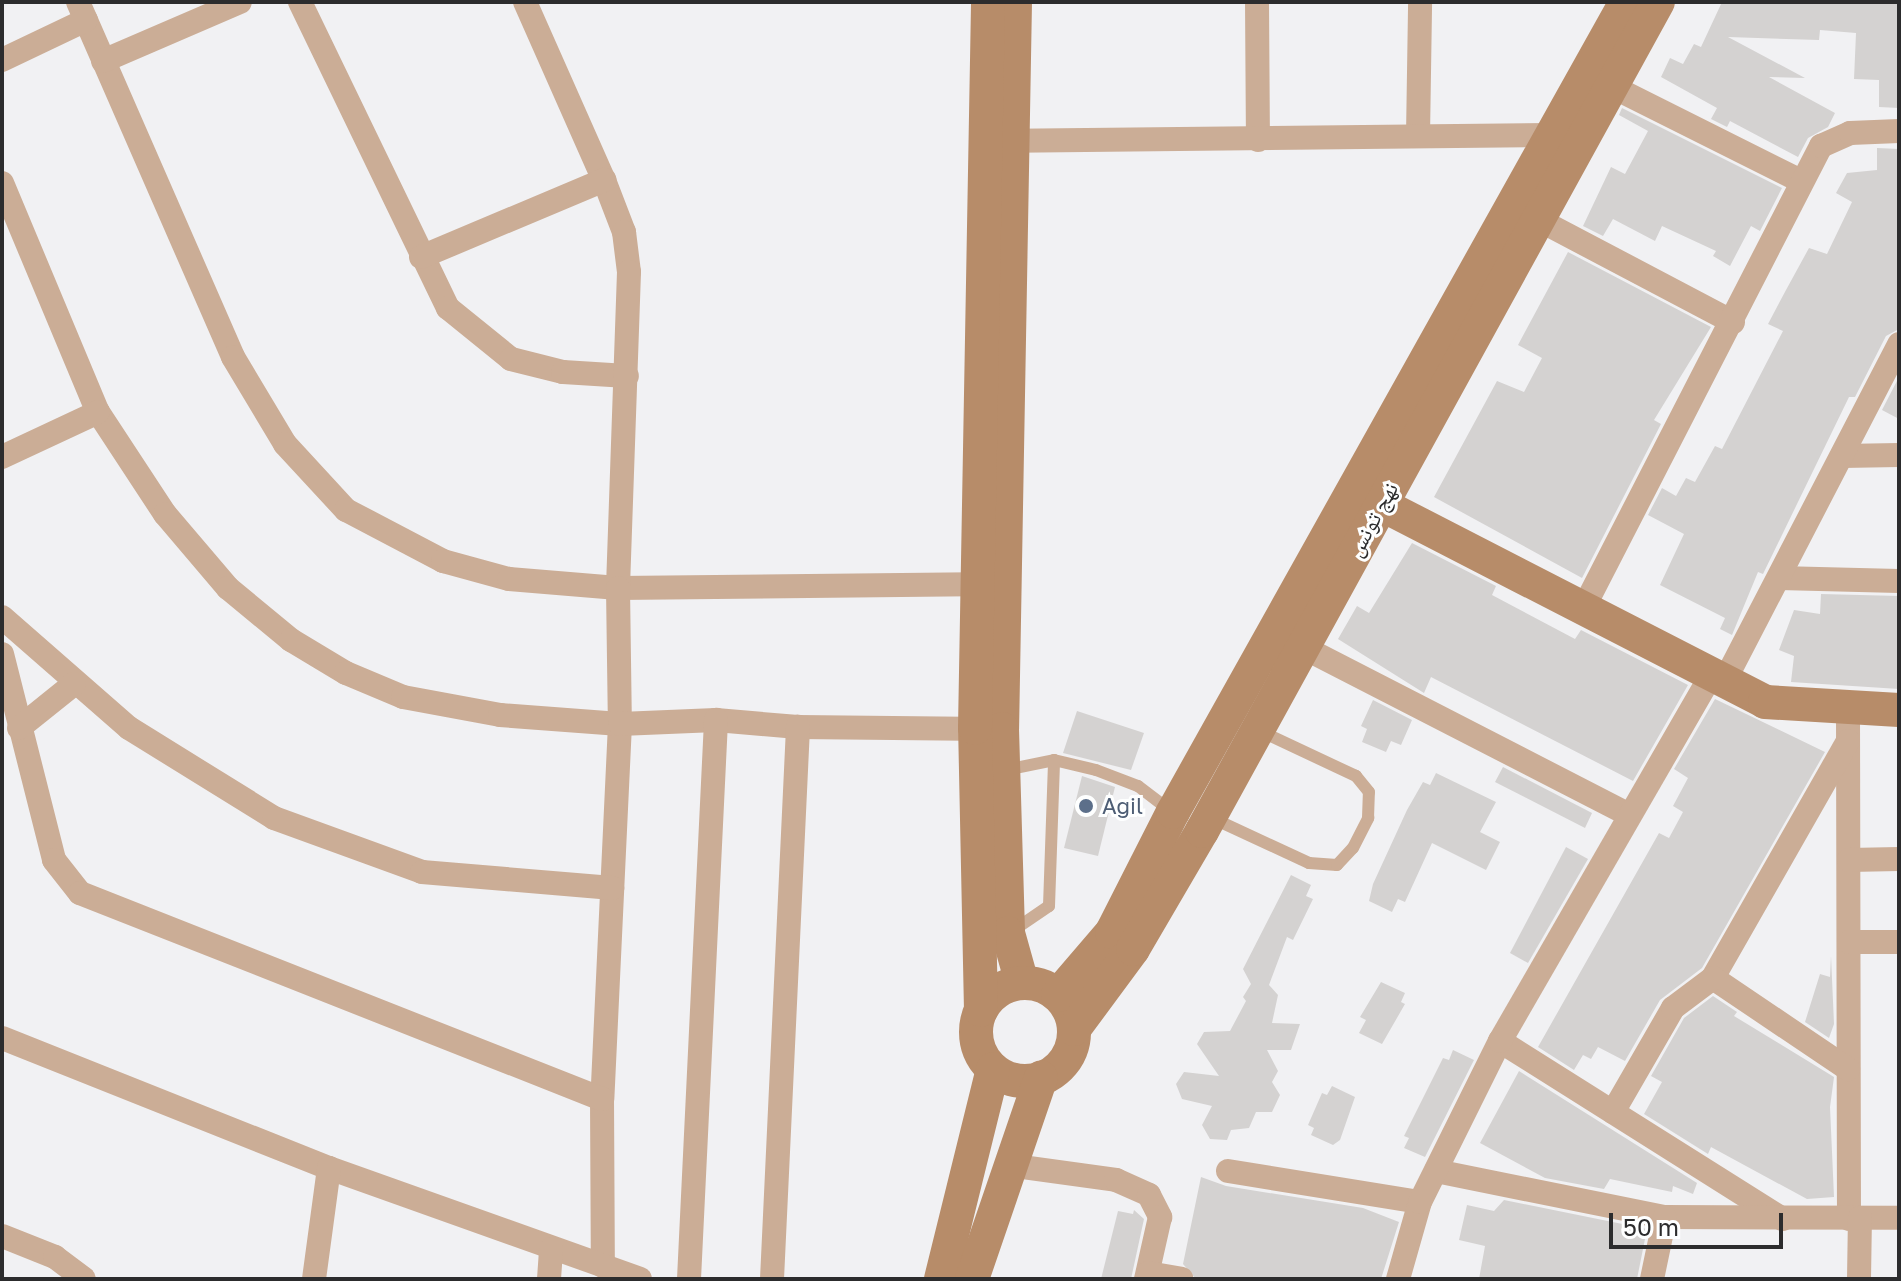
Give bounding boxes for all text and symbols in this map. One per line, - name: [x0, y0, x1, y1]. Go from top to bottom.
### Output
- street label: نهج تونس: [1341, 477, 1403, 561]
- place label: Agil: [1102, 793, 1143, 819]
- marker: Agil: [1077, 797, 1095, 815]
- scale bar: [1613, 1197, 1787, 1247]
- text: 50 m: [1623, 1212, 1679, 1241]

